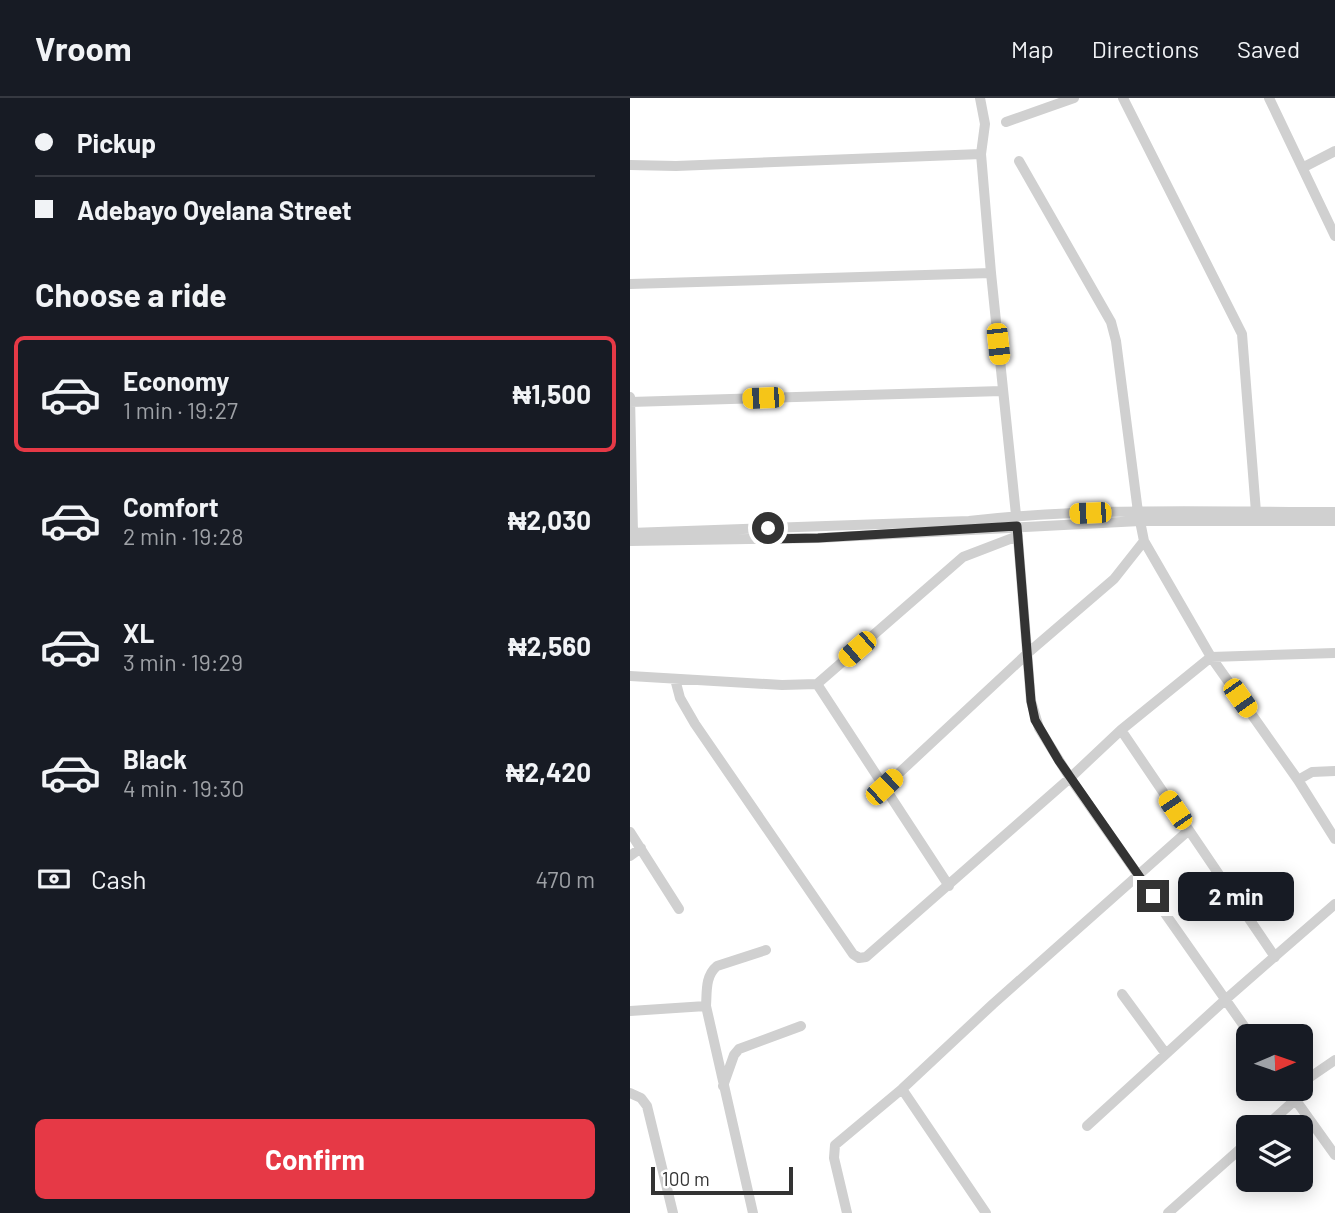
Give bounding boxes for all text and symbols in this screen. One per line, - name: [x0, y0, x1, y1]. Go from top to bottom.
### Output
- text: Vroom: [35, 28, 132, 68]
- text: Map: [1011, 34, 1054, 63]
- text: Directions: [1092, 34, 1199, 63]
- text: Saved: [1237, 34, 1300, 63]
- text: Pickup: [77, 127, 156, 158]
- text: Adebayo Oyelana Street: [77, 194, 352, 225]
- text: Choose a ride: [35, 275, 227, 313]
- car: [986, 322, 1011, 366]
- icon: car: [39, 363, 102, 426]
- text: Economy: [123, 365, 229, 396]
- text: ₦1,500: [512, 378, 591, 409]
- car: [742, 387, 785, 409]
- text: 1 min · 19:27: [123, 396, 238, 424]
- icon: car: [39, 489, 102, 552]
- text: Comfort: [123, 491, 219, 522]
- car: [1069, 502, 1112, 524]
- text: ₦2,030: [508, 504, 591, 535]
- route start: [752, 512, 784, 544]
- text: 2 min · 19:28: [123, 522, 243, 550]
- icon: car: [39, 615, 102, 678]
- text: XL: [123, 617, 154, 648]
- car: [835, 627, 880, 671]
- text: ₦2,560: [508, 630, 591, 661]
- text: 3 min · 19:29: [123, 648, 243, 676]
- car: [1220, 675, 1261, 721]
- icon: car: [39, 741, 102, 804]
- text: Black: [123, 743, 187, 774]
- text: ₦2,420: [506, 756, 591, 787]
- car: [862, 765, 907, 809]
- text: 4 min · 19:30: [123, 774, 244, 802]
- car: [1155, 787, 1196, 833]
- icon: cash: [35, 860, 73, 898]
- text: Cash: [91, 863, 146, 894]
- text: 470 m: [536, 865, 595, 893]
- callout: 2 min: [1178, 872, 1293, 920]
- route end: [1137, 880, 1169, 912]
- text: 2 min: [1208, 882, 1264, 910]
- north arrow: [1236, 1024, 1312, 1101]
- map controls: [1236, 1024, 1313, 1192]
- button: layers: [1236, 1115, 1313, 1192]
- button: Confirm: [35, 1119, 595, 1199]
- scale bar: [651, 1164, 793, 1196]
- text: 100 m: [662, 1167, 710, 1190]

